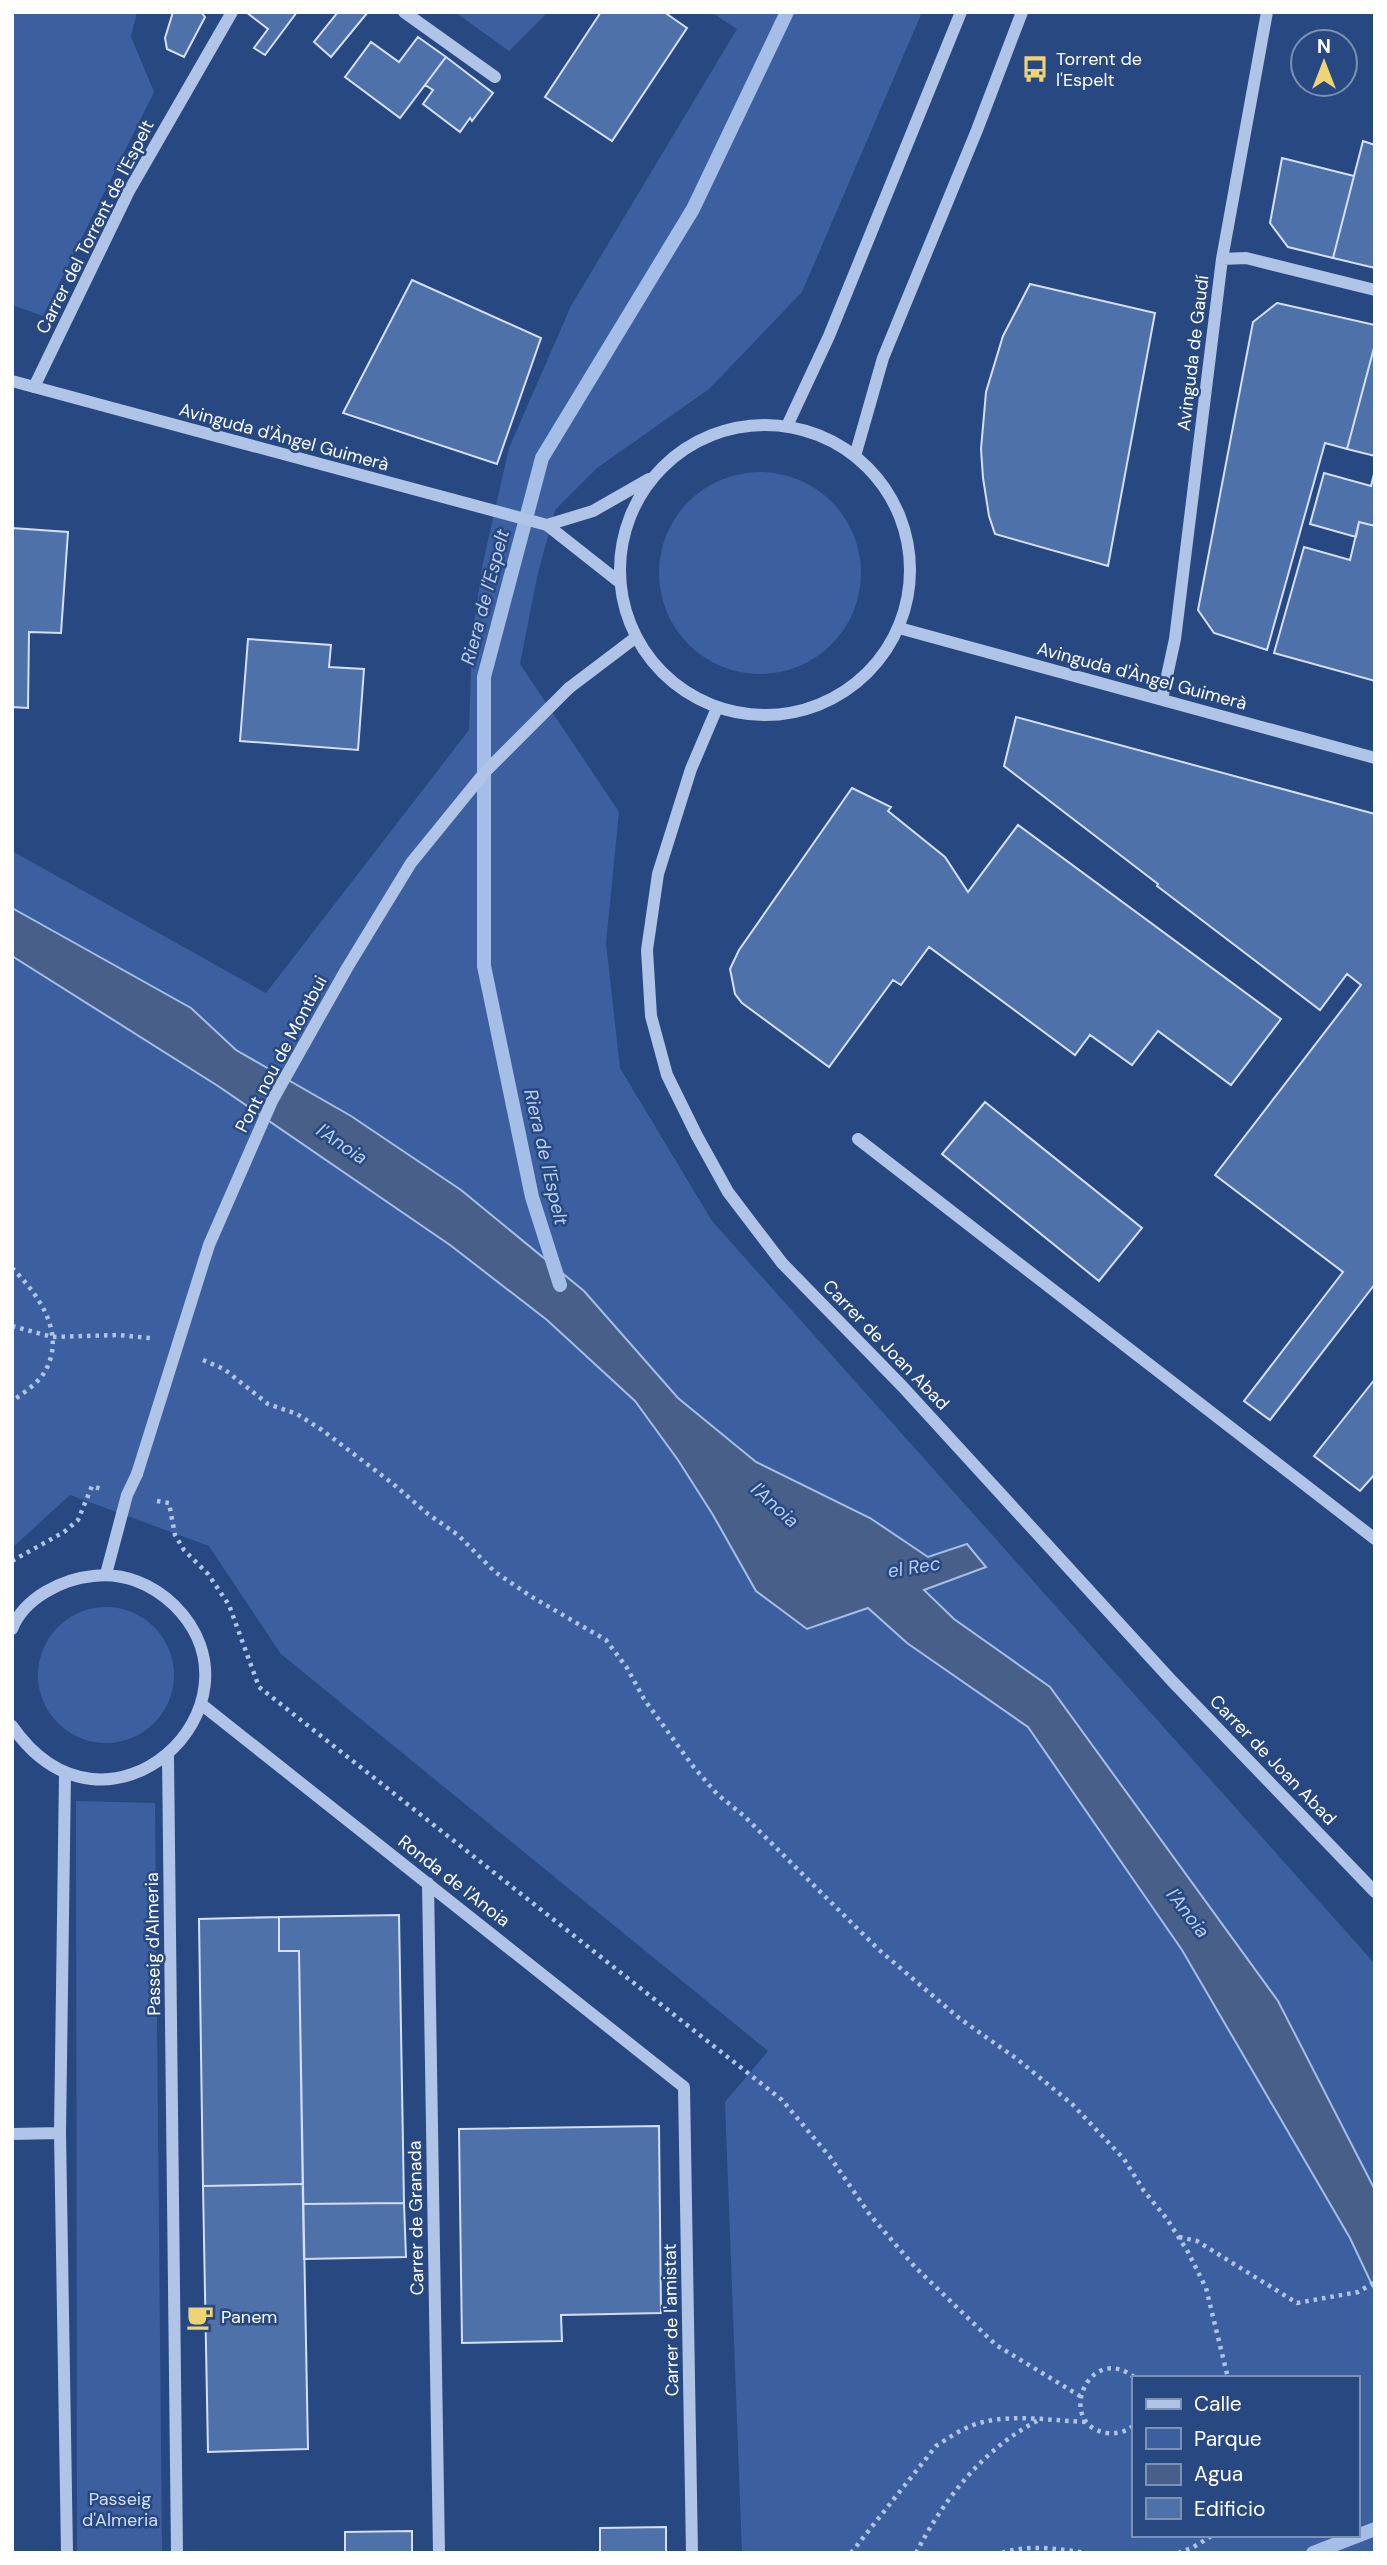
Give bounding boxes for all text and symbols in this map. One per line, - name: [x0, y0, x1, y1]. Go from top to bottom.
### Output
- north arrow: [1289, 28, 1359, 98]
- text: N: [1317, 34, 1331, 59]
- place label: Torrent de l'Espelt: [1056, 47, 1142, 92]
- bus stop icon: Torrent de l'Espelt: [1020, 54, 1050, 84]
- street label: Carrer del Torrent de l'Espelt: [30, 116, 160, 338]
- street label: Avinguda de Gaudí: [1172, 274, 1214, 432]
- street label: Avinguda d'Àngel Guimerà: [176, 397, 392, 477]
- water label: Riera de l'Espelt: [455, 526, 515, 667]
- street label: Avinguda d'Àngel Guimerà: [1034, 636, 1250, 716]
- street label: Pont nou de Montbui: [229, 971, 333, 1137]
- water label: Riera de l'Espelt: [518, 1086, 574, 1228]
- water label: l'Anoia: [312, 1118, 372, 1170]
- street label: Carrer de Joan Abad: [817, 1275, 955, 1415]
- water label: l'Anoia: [746, 1477, 804, 1533]
- water label: el Rec: [886, 1550, 942, 1584]
- street label: Carrer de Joan Abad: [1204, 1690, 1342, 1830]
- street label: Ronda de l'Anoia: [393, 1830, 515, 1932]
- street label: Passeig d'Almeria: [140, 1872, 166, 2016]
- water label: l'Anoia: [1161, 1883, 1215, 1943]
- street label: Carrer de Granada: [403, 2140, 429, 2296]
- street label: Carrer de l'amistat: [658, 2243, 684, 2397]
- cafe icon: Panem: [185, 2302, 215, 2332]
- place label: Panem: [221, 2305, 277, 2329]
- legend: [1132, 2376, 1359, 2537]
- text: Calle: [1194, 2390, 1242, 2418]
- text: Parque: [1194, 2425, 1262, 2453]
- text: Agua: [1194, 2460, 1243, 2488]
- park label: Passeig d'Almeria: [82, 2487, 158, 2532]
- text: Edificio: [1194, 2495, 1265, 2523]

